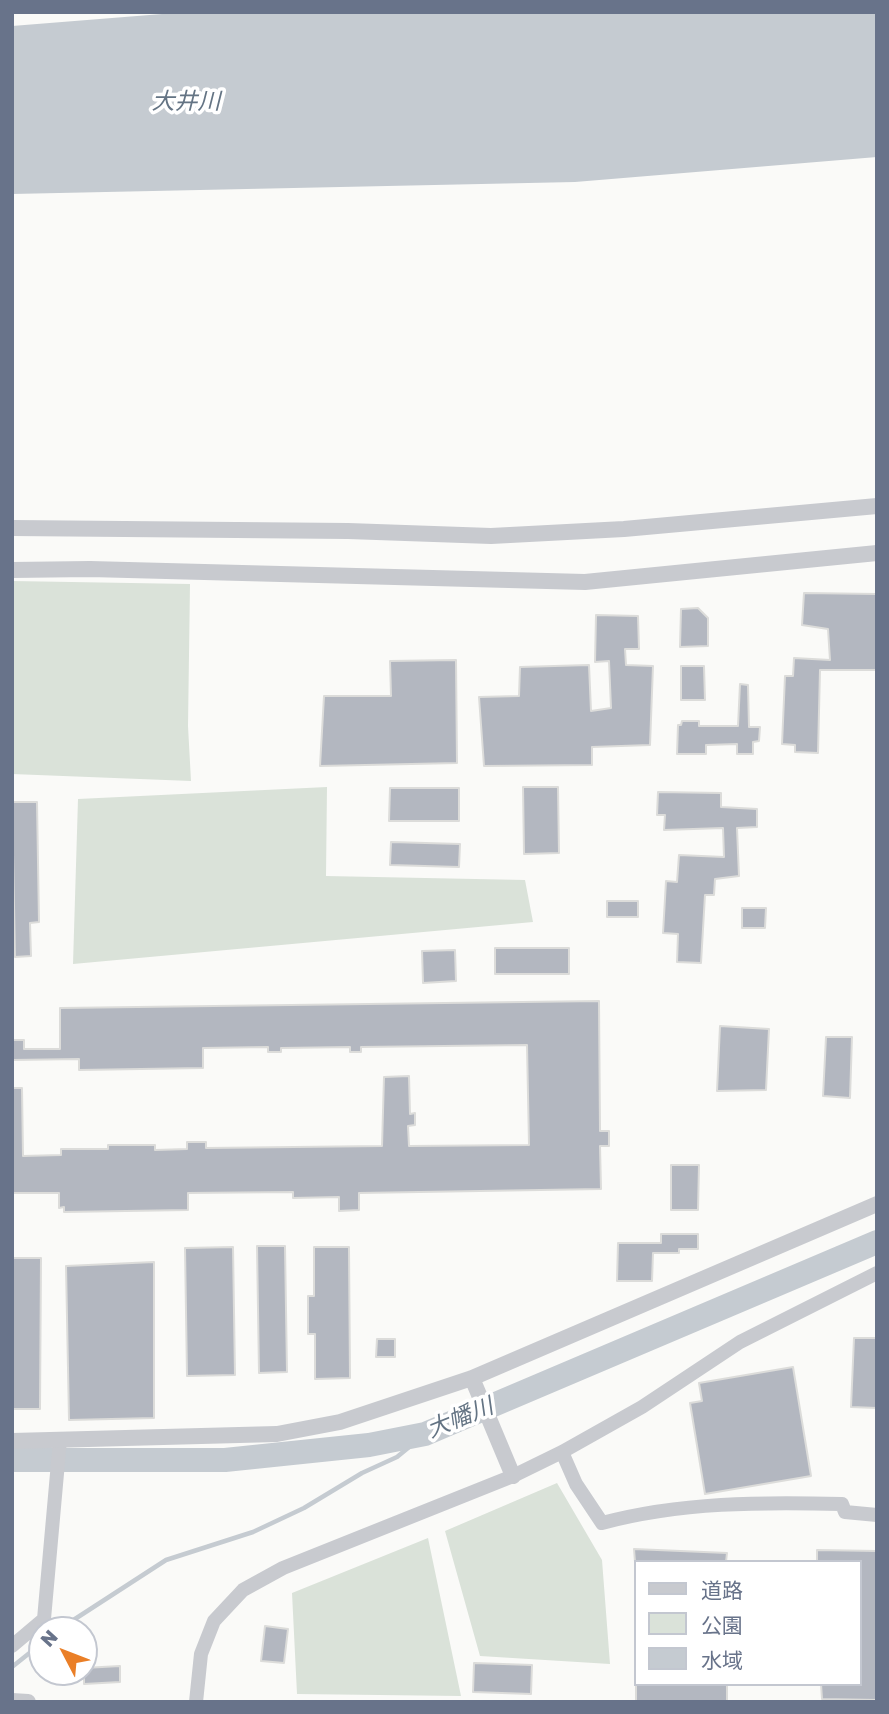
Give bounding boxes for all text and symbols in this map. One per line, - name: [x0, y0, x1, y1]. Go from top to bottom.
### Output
- water label: 大井川: [152, 88, 220, 116]
- water label: 大幡川: [423, 1392, 497, 1444]
- legend: [634, 1560, 861, 1686]
- text: 道路: [701, 1577, 743, 1603]
- text: 公園: [701, 1612, 743, 1638]
- north arrow: [28, 1616, 98, 1686]
- text: N: [35, 1625, 62, 1651]
- text: 水域: [701, 1647, 743, 1673]

